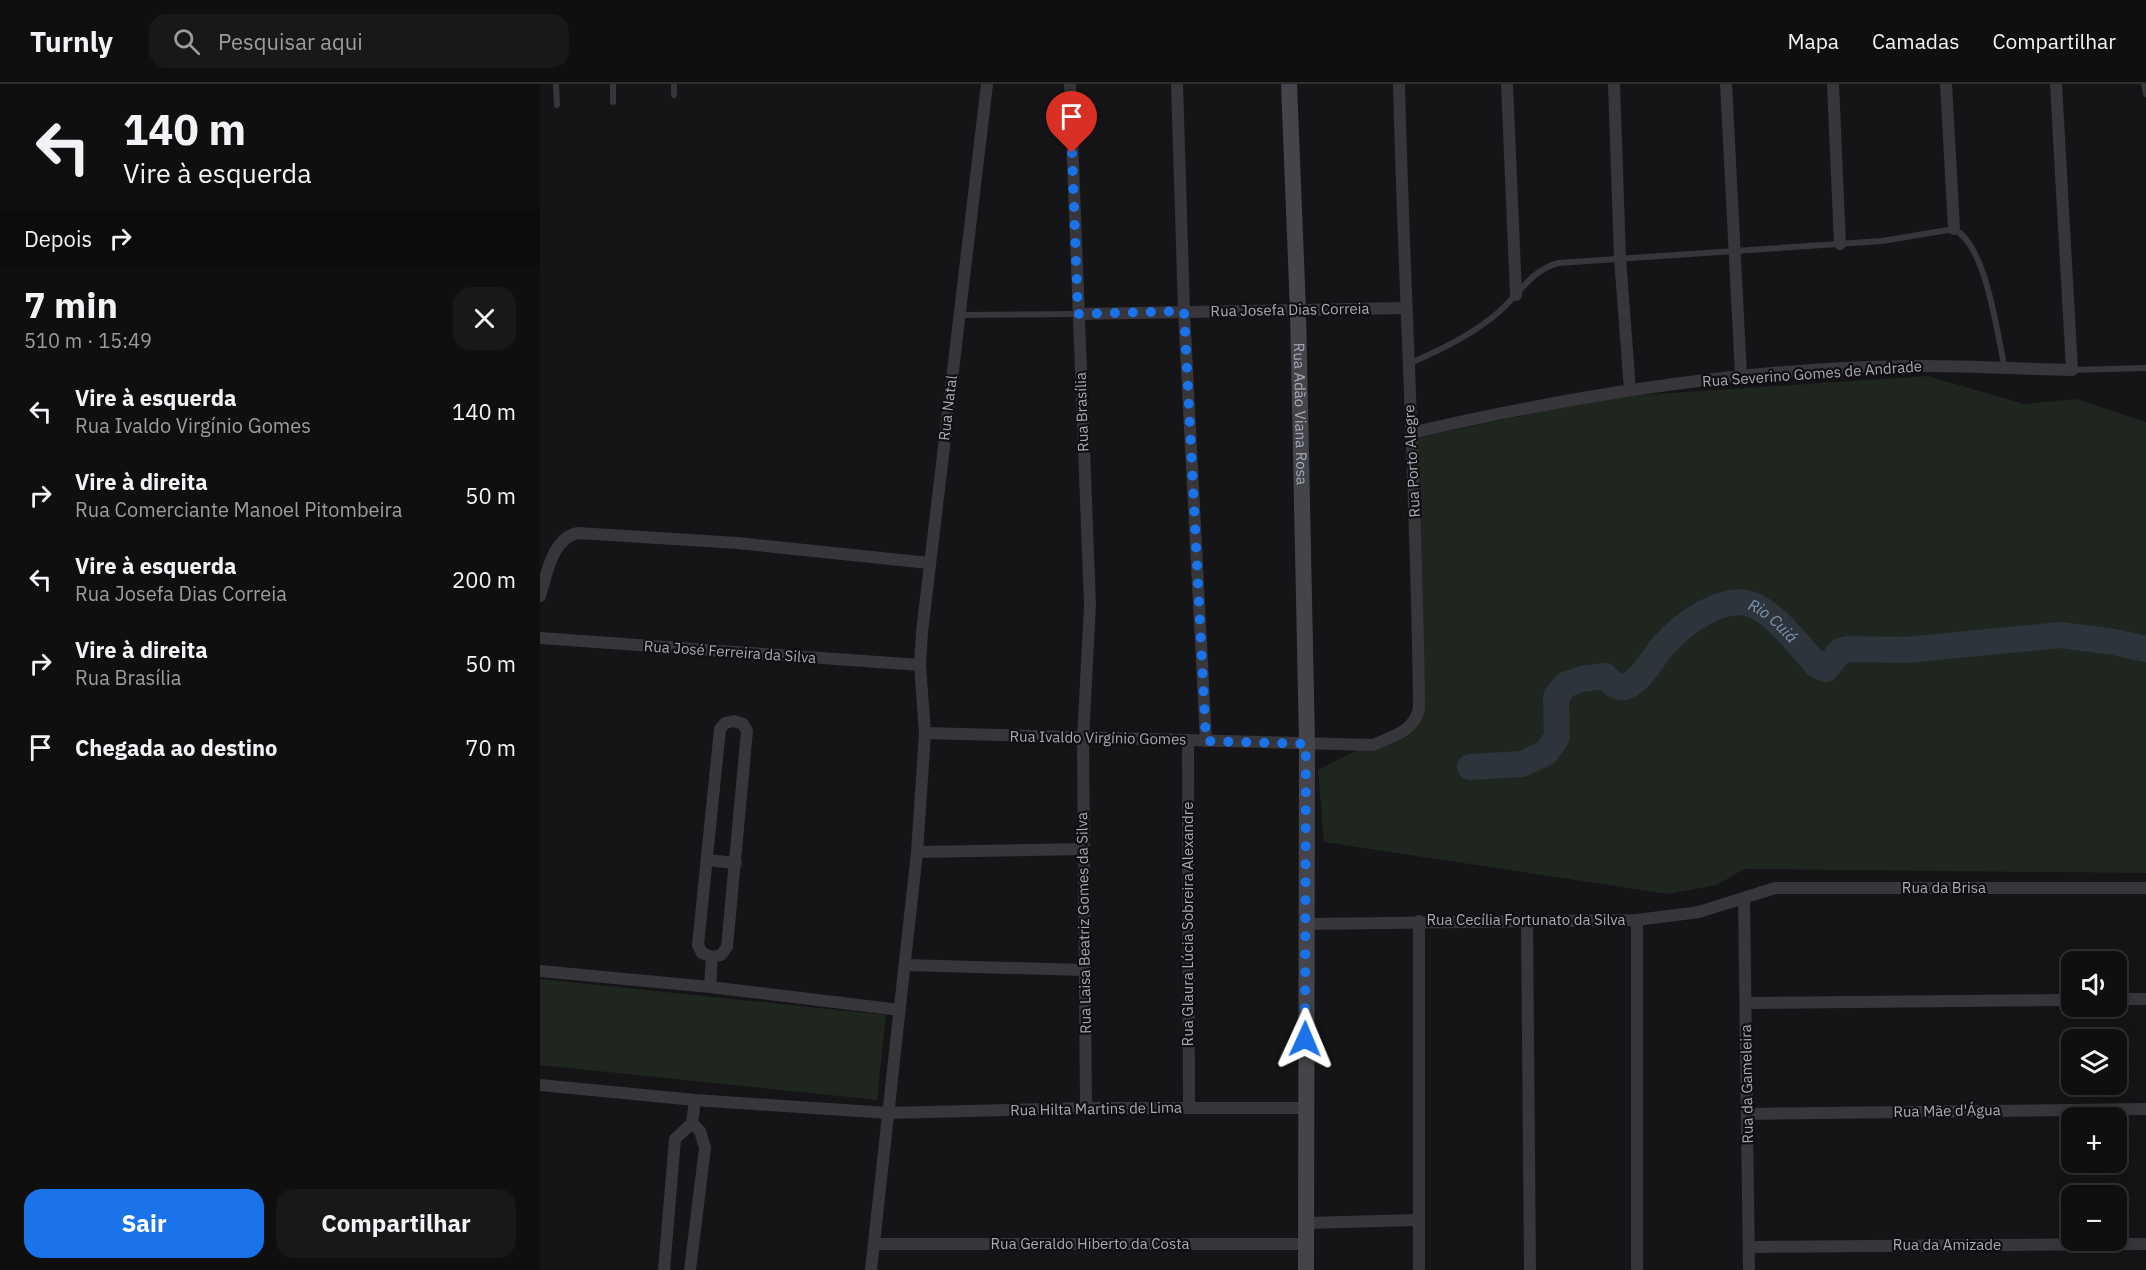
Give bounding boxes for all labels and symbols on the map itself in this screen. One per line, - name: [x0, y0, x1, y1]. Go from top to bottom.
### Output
- pin: [1046, 91, 1097, 153]
- street label: Rua Josefa Dias Correia: [1210, 299, 1370, 320]
- street label: Rua Adão Viana Rosa: [1290, 343, 1312, 485]
- street label: Rua Severino Gomes de Andrade: [1701, 356, 1923, 391]
- street label: Rua Brasília: [1071, 372, 1092, 452]
- street label: Rua Natal: [934, 374, 961, 442]
- street label: Rua Porto Alegre: [1399, 404, 1424, 518]
- water label: Rio Cuiá: [1745, 594, 1802, 647]
- street label: Rua José Ferreira da Silva: [643, 636, 817, 667]
- street label: Rua Ivaldo Virgínio Gomes: [1009, 726, 1187, 749]
- street label: Rua Glaura Lúcia Sobreira Alexandre: [1178, 802, 1197, 1046]
- street label: Rua Laisa Beatriz Gomes da Silva: [1072, 812, 1095, 1034]
- street label: Rua da Brisa: [1902, 878, 1986, 897]
- street label: Rua Cecília Fortunato da Silva: [1426, 910, 1626, 929]
- position arrow: [1273, 1007, 1337, 1071]
- street label: Rua da Gameleira: [1736, 1024, 1757, 1144]
- street label: Rua Hilta Martins de Lima: [1010, 1098, 1182, 1119]
- street label: Rua Mãe d'Água: [1893, 1100, 2001, 1121]
- street label: Rua Geraldo Hiberto da Costa: [991, 1234, 1189, 1253]
- street label: Rua da Amizade: [1893, 1235, 2001, 1254]

